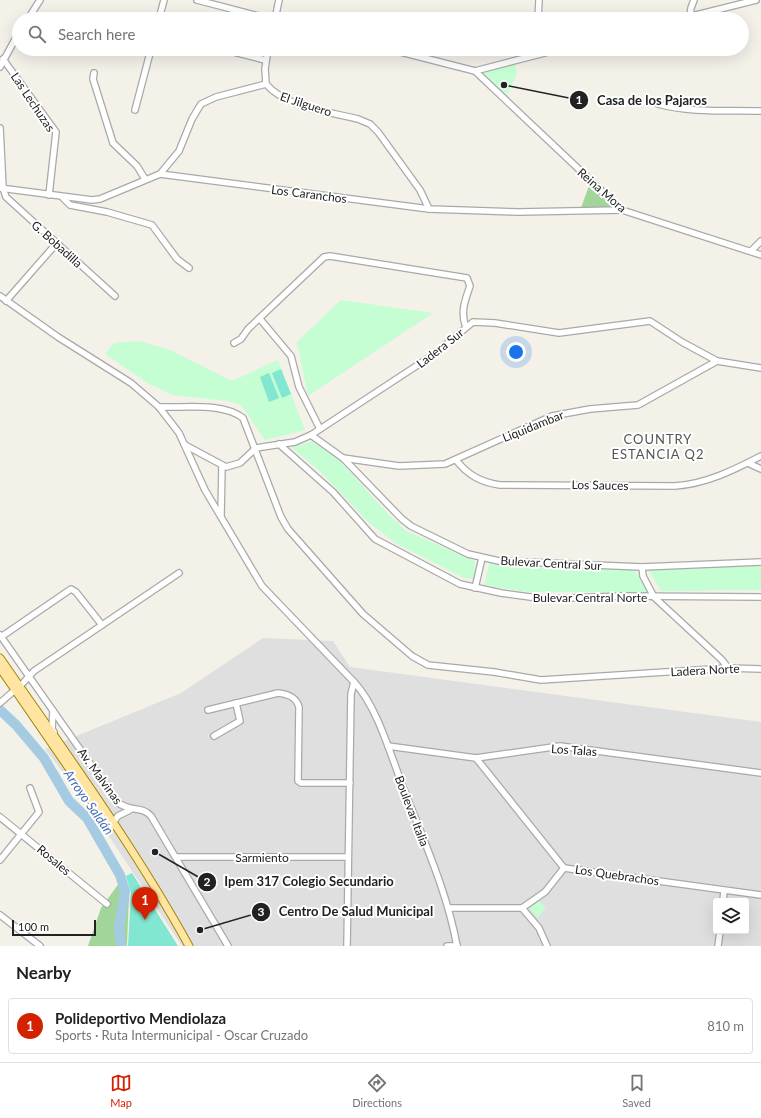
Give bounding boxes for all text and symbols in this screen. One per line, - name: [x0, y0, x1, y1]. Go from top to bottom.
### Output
- search box: [12, 12, 749, 56]
- icon: search: [26, 23, 48, 45]
- text: Search here: [58, 25, 135, 43]
- street label: Las Lechuzas: [8, 70, 58, 134]
- callout: Casa de los Pajaros: [569, 88, 715, 113]
- street label: El Jilguero: [278, 89, 334, 119]
- text: 1: [576, 92, 583, 107]
- text: Casa de los Pajaros: [597, 92, 707, 108]
- street label: Reina Mora: [574, 165, 630, 215]
- street label: Los Caranchos: [270, 182, 348, 206]
- street label: G. Bobadilla: [29, 217, 85, 271]
- street label: Ladera Sur: [413, 324, 467, 371]
- your location: [506, 342, 526, 362]
- street label: Liquidambar: [500, 407, 566, 445]
- district label: COUNTRY ESTANCIA Q2: [611, 431, 705, 462]
- street label: Los Sauces: [571, 477, 629, 493]
- street label: Bulevar Central Sur: [500, 553, 603, 573]
- street label: Bulevar Central Norte: [533, 590, 647, 605]
- street label: Ladera Norte: [670, 661, 740, 679]
- street label: Los Talas: [550, 741, 598, 759]
- street label: Av. Malvinas: [75, 745, 125, 807]
- water label: Arroyo Saldán: [60, 766, 117, 838]
- street label: Boulevar Italia: [392, 774, 432, 849]
- street label: Rosales: [34, 842, 74, 878]
- street label: Sarmiento: [235, 850, 289, 865]
- street label: Los Quebrachos: [574, 862, 660, 888]
- callout: Ipem 317 Colegio Secundario: [197, 869, 402, 894]
- text: Ipem 317 Colegio Secundario: [224, 873, 394, 889]
- text: 2: [204, 874, 211, 889]
- pin: 1: [132, 887, 158, 920]
- map controls: [713, 898, 749, 934]
- button: layers: [713, 898, 749, 934]
- callout: Centro De Salud Municipal: [251, 899, 442, 924]
- text: Centro De Salud Municipal: [279, 903, 433, 919]
- text: 3: [258, 904, 265, 919]
- scale bar: [12, 918, 96, 937]
- text: 100 m: [18, 920, 49, 933]
- text: Nearby: [16, 962, 71, 983]
- text: Polideportivo Mendiolaza: [55, 1009, 226, 1027]
- text: 1: [26, 1018, 34, 1034]
- text: 810 m: [707, 1018, 744, 1034]
- text: Sports · Ruta Intermunicipal - Oscar Cruzado: [55, 1027, 308, 1043]
- tab: Map: [110, 1072, 132, 1109]
- tab: Directions: [352, 1072, 402, 1109]
- tab: Saved: [622, 1072, 651, 1109]

